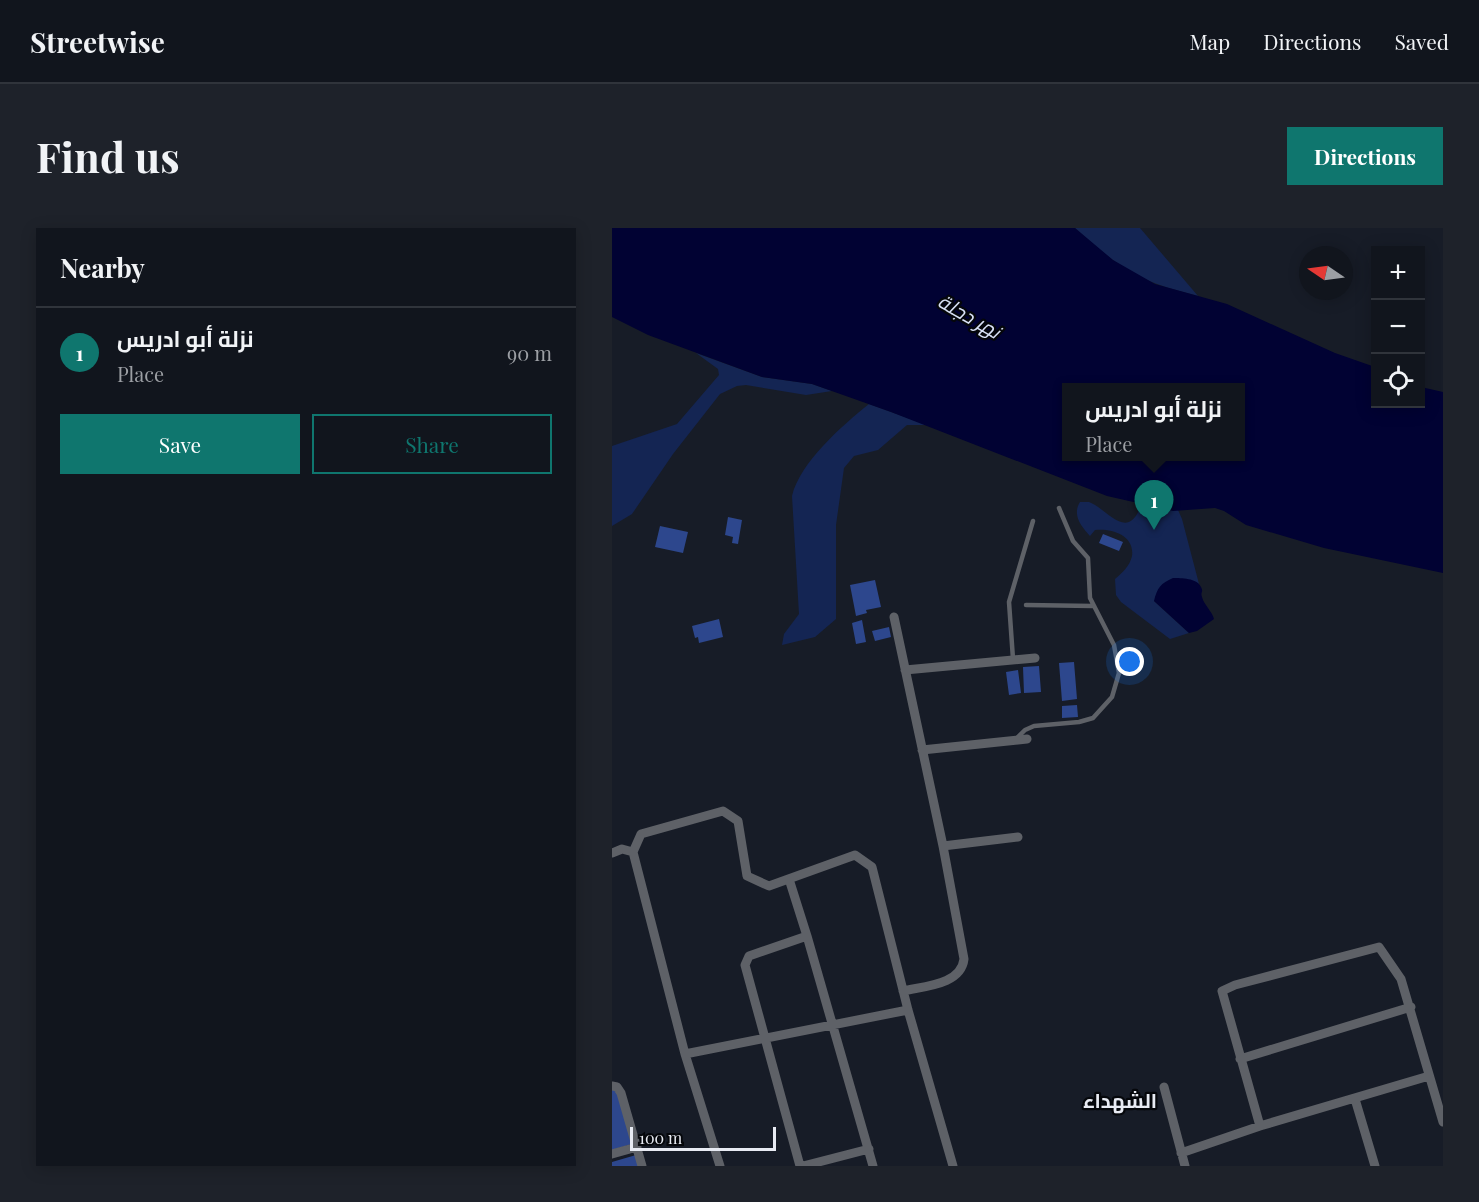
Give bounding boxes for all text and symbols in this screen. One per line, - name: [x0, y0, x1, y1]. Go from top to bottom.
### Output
- text: Streetwise: [30, 23, 165, 60]
- text: Map: [1189, 27, 1230, 55]
- text: Directions: [1263, 27, 1361, 55]
- text: Saved: [1394, 27, 1449, 55]
- button: Directions: [1287, 127, 1443, 185]
- text: Find us: [36, 128, 180, 184]
- north arrow: [1299, 246, 1353, 300]
- map controls: [1371, 246, 1425, 408]
- button: +: [1371, 246, 1425, 300]
- text: Nearby: [60, 250, 145, 285]
- water label: نهر دجلة: [934, 286, 1009, 345]
- button: −: [1371, 300, 1425, 354]
- text: نزلة أبو ادريس: [117, 323, 254, 353]
- text: 1: [76, 339, 83, 366]
- text: 90 m: [507, 339, 552, 366]
- button: locate: [1371, 354, 1425, 408]
- text: Place: [117, 360, 164, 387]
- popup: [1062, 383, 1245, 461]
- text: نزلة أبو ادريس: [1085, 393, 1222, 423]
- button: Save: [60, 414, 300, 474]
- button: Share: [312, 414, 552, 474]
- text: Place: [1085, 430, 1132, 457]
- pin: 1: [1134, 480, 1174, 530]
- your location: [1115, 647, 1144, 676]
- district label: الشهداء: [1083, 1086, 1157, 1114]
- scale bar: [630, 1124, 776, 1152]
- text: 100 m: [639, 1127, 682, 1148]

